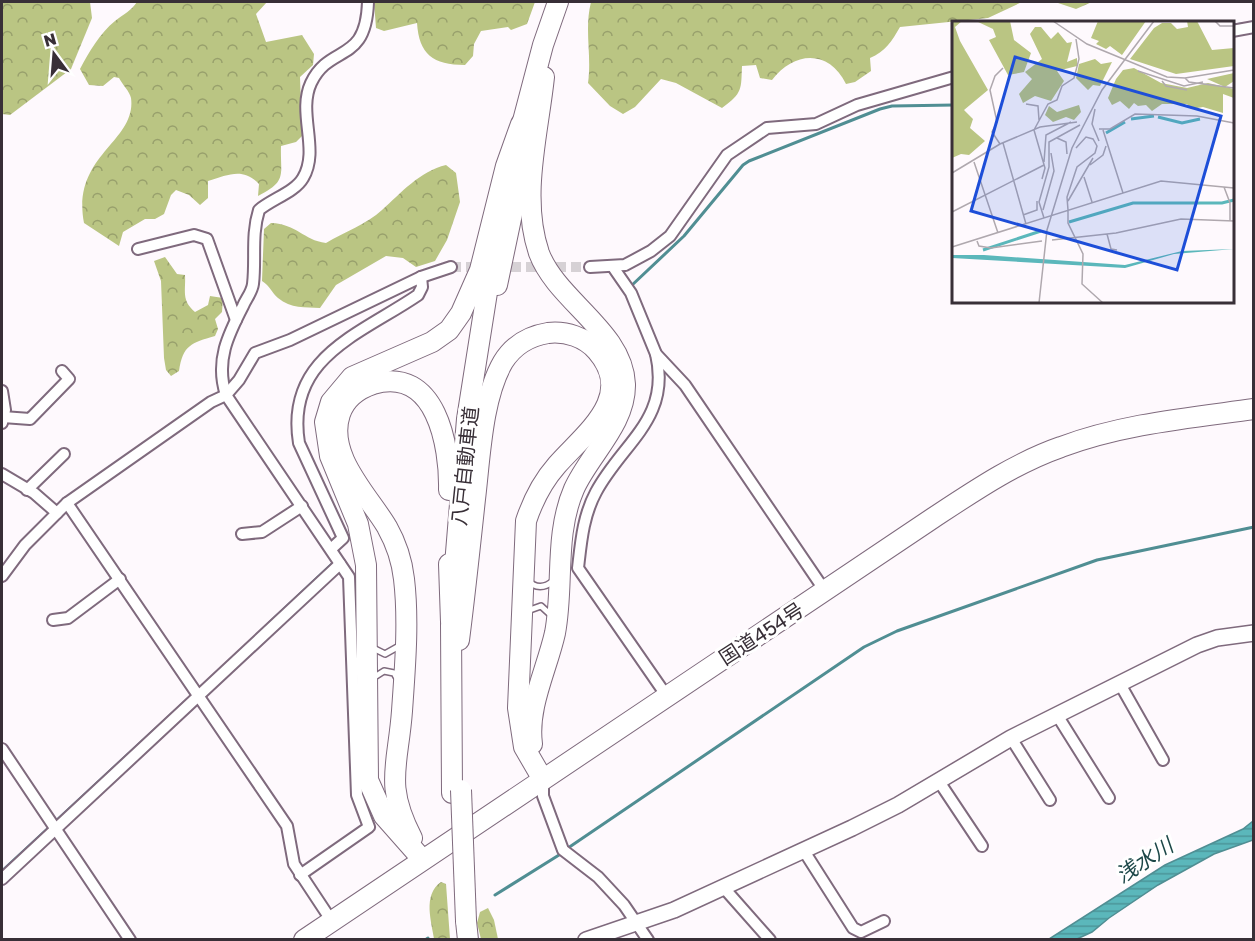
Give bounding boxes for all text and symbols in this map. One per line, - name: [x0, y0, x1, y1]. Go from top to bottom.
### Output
- inset map: [952, 21, 1234, 303]
- north arrow: [24, 24, 84, 84]
- text: N: [41, 28, 58, 51]
- street label: 八戸自動車道: [446, 405, 482, 527]
- street label: 国道454号: [714, 597, 808, 669]
- water label: 浅水川: [1111, 831, 1179, 888]

